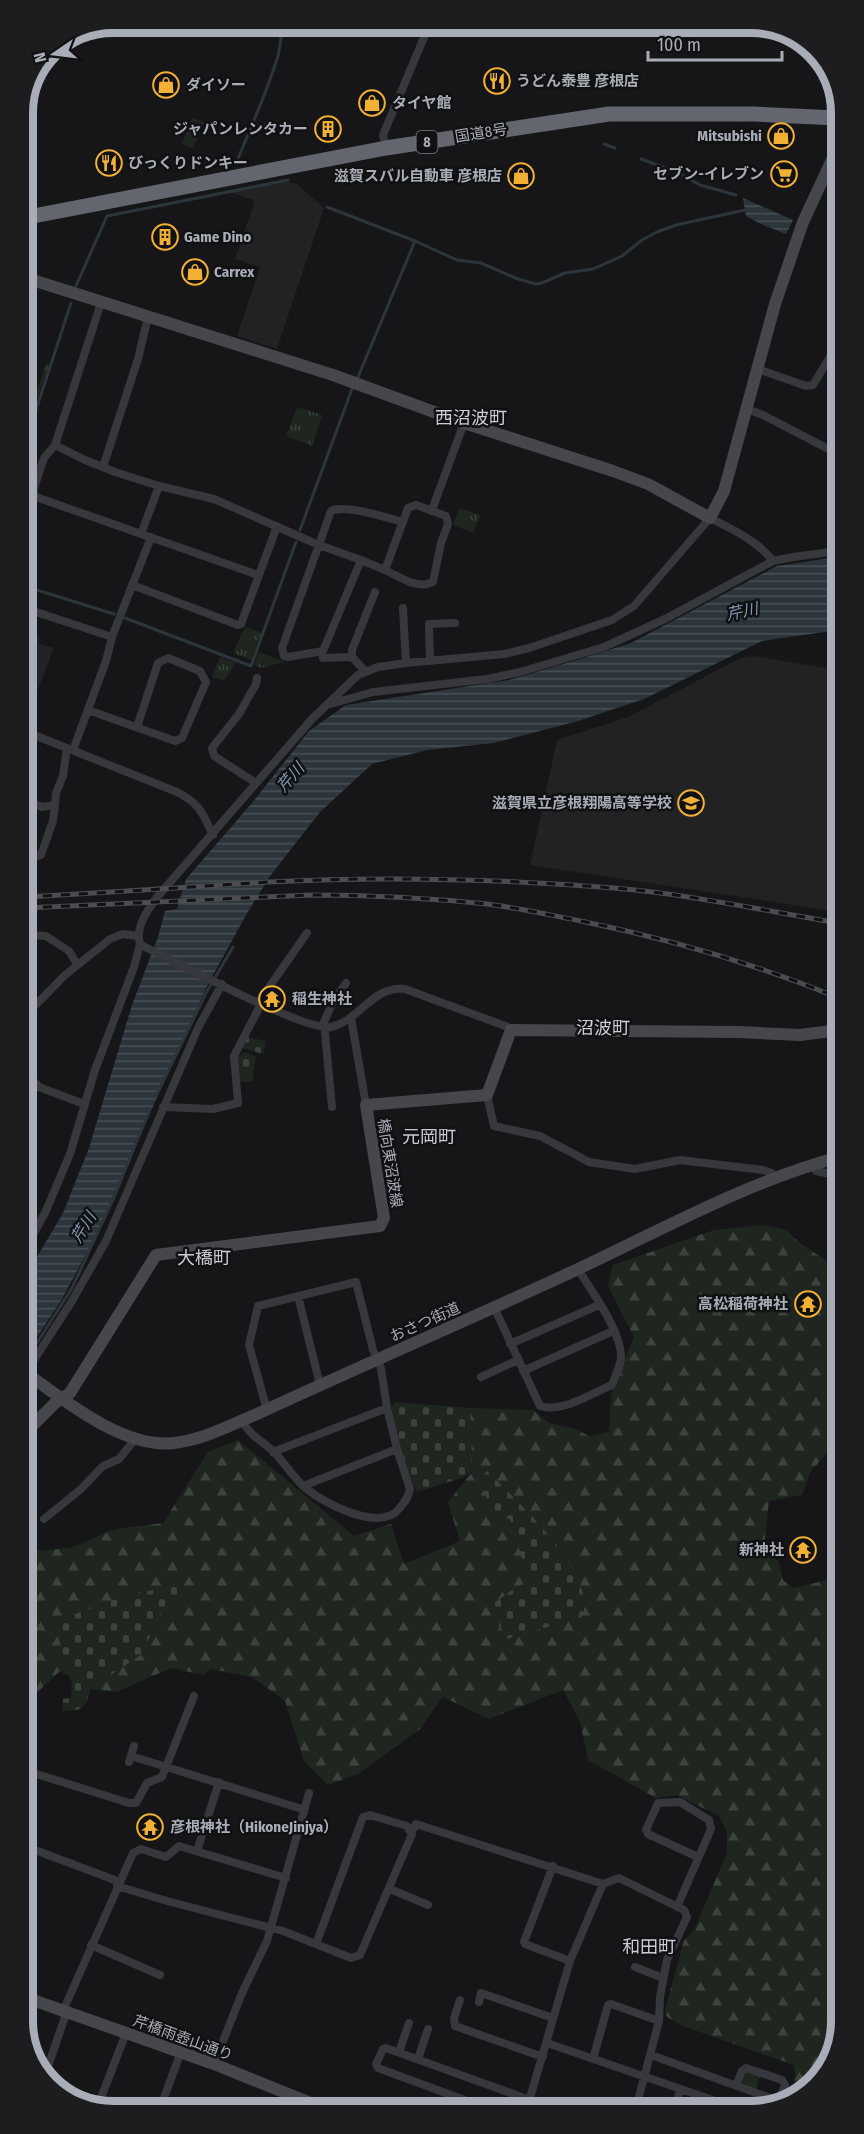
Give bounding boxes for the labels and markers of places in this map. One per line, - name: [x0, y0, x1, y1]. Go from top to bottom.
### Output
- restaurant icon: うどん泰豊 彦根店: [482, 66, 512, 96]
- shop icon: ダイソー: [151, 70, 181, 100]
- place label: うどん泰豊 彦根店: [516, 72, 639, 90]
- place label: ダイソー: [186, 76, 246, 94]
- shop icon: タイヤ館: [357, 88, 387, 118]
- place label: タイヤ館: [392, 94, 452, 112]
- building icon: ジャパンレンタカー: [313, 114, 343, 144]
- place label: ジャパンレンタカー: [173, 120, 308, 138]
- shop icon: Mitsubishi: [766, 121, 796, 151]
- place label: Mitsubishi: [697, 127, 762, 145]
- restaurant icon: びっくりドンキー: [94, 148, 124, 178]
- place label: びっくりドンキー: [128, 154, 248, 172]
- supermarket icon: セブン-イレブン: [769, 159, 799, 189]
- shop icon: 滋賀スバル自動車 彦根店: [506, 161, 536, 191]
- place label: セブン-イレブン: [653, 165, 764, 183]
- place label: 滋賀スバル自動車 彦根店: [334, 167, 502, 185]
- building icon: Game Dino: [150, 222, 180, 252]
- place label: Game Dino: [184, 228, 251, 246]
- shop icon: Carrex: [180, 257, 210, 287]
- place label: Carrex: [214, 263, 255, 281]
- school or university icon: 滋賀県立彦根翔陽高等学校: [676, 788, 706, 818]
- place label: 滋賀県立彦根翔陽高等学校: [492, 794, 672, 812]
- temple icon: 稲生神社: [257, 984, 287, 1014]
- place label: 稲生神社: [292, 990, 352, 1008]
- temple icon: 高松稲荷神社: [793, 1289, 823, 1319]
- place label: 高松稲荷神社: [698, 1295, 788, 1313]
- temple icon: 新神社: [788, 1535, 818, 1565]
- place label: 新神社: [739, 1541, 784, 1559]
- temple icon: 彦根神社（HikoneJinjya）: [135, 1812, 165, 1842]
- place label: 彦根神社（HikoneJinjya）: [170, 1818, 338, 1836]

